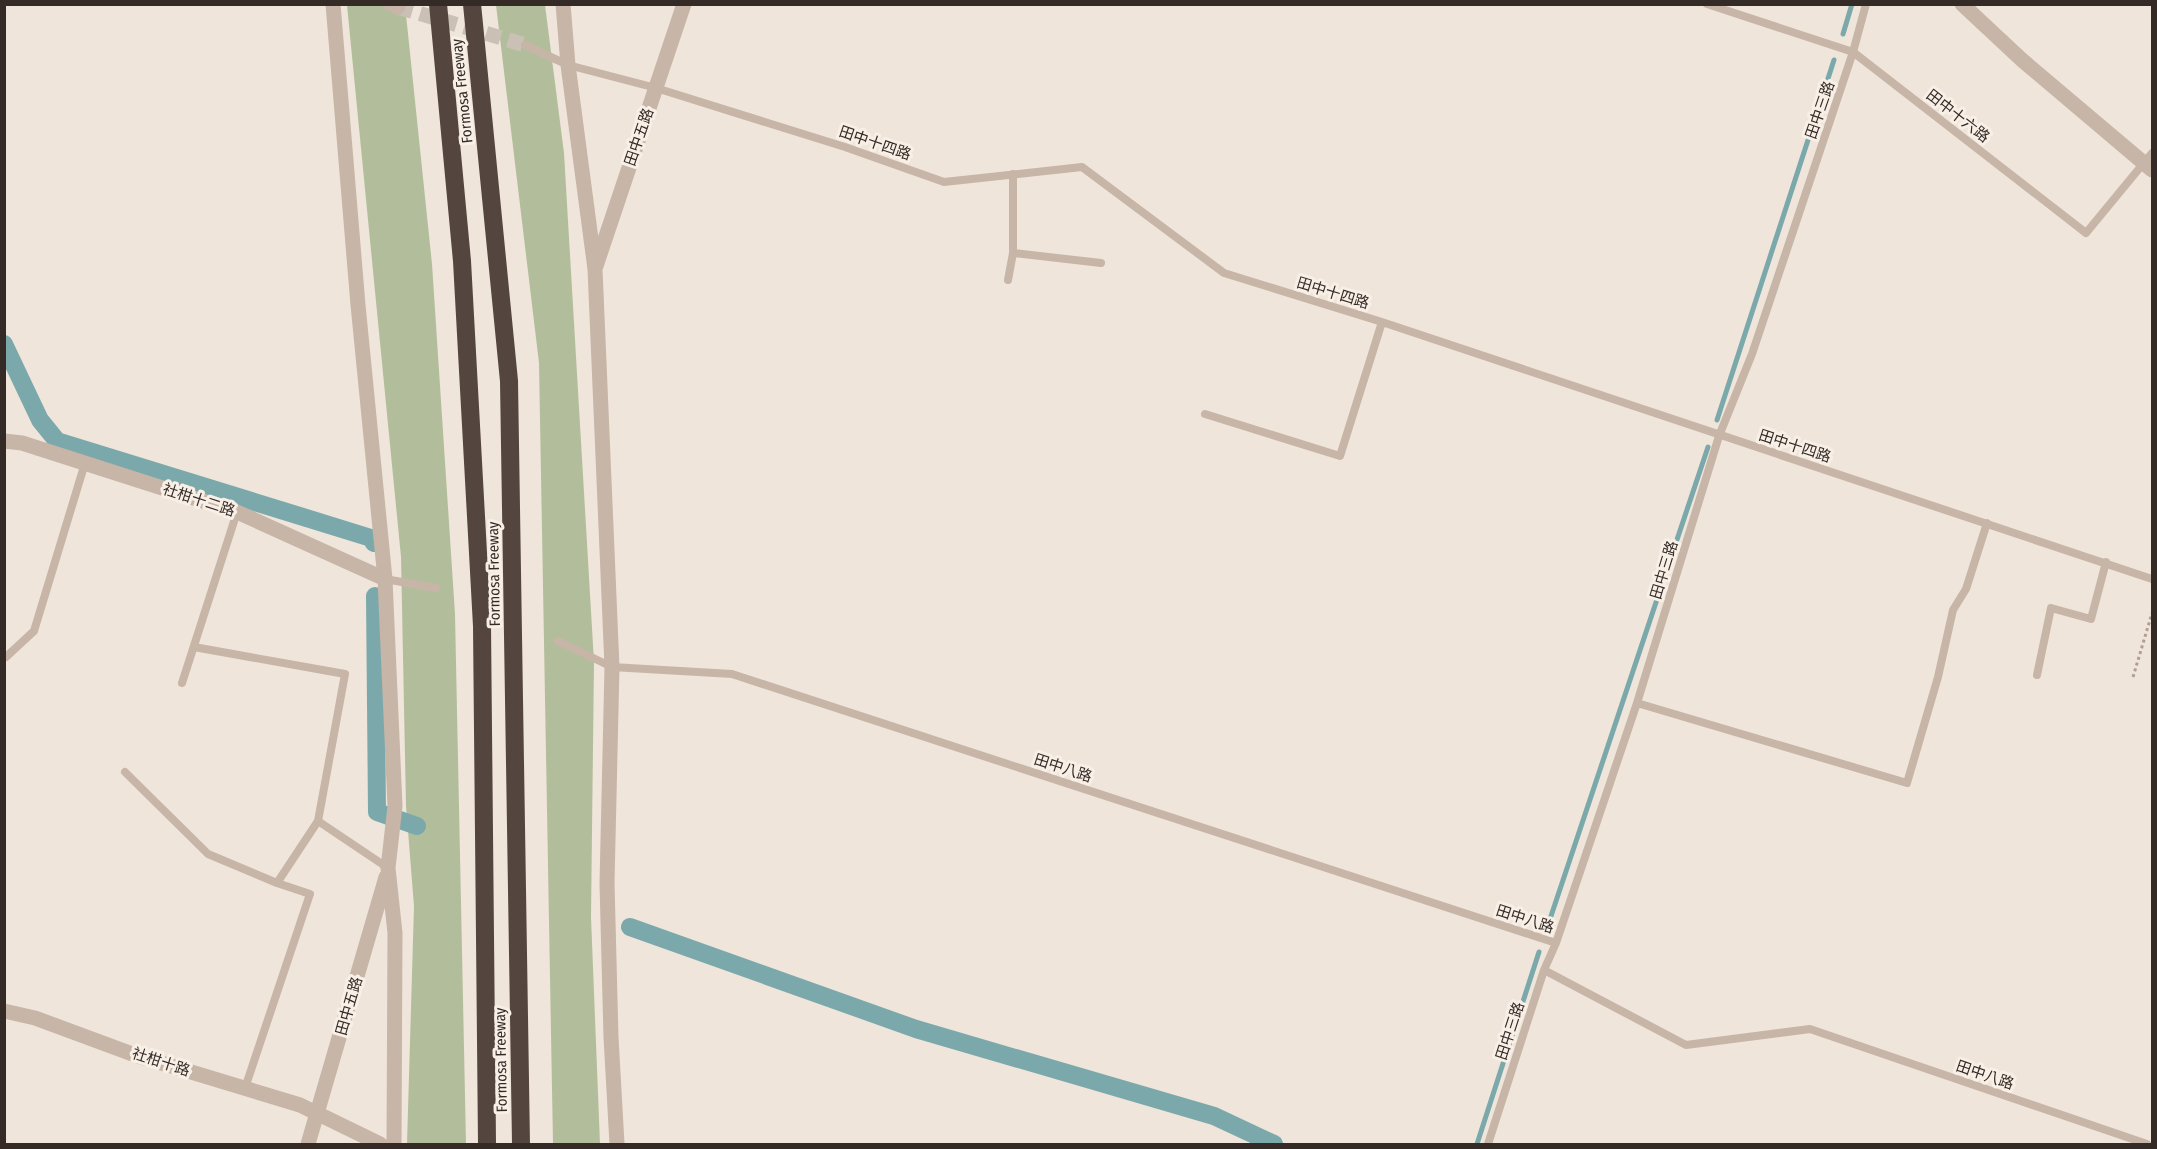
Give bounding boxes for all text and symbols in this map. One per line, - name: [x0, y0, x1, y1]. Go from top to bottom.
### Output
- street label: Formosa Freeway: [448, 38, 476, 144]
- street label: 田中三路: [1802, 79, 1838, 141]
- street label: 田中十六路: [1923, 86, 1993, 146]
- street label: 田中五路: [621, 106, 657, 168]
- street label: 田中十四路: [837, 122, 913, 164]
- street label: 田中十四路: [1294, 273, 1372, 313]
- street label: 田中十四路: [1757, 426, 1833, 466]
- street label: 社柑十二路: [161, 480, 237, 520]
- street label: Formosa Freeway: [484, 521, 504, 627]
- street label: 田中三路: [1647, 539, 1681, 601]
- street label: 田中八路: [1032, 750, 1094, 786]
- street label: 田中八路: [1494, 901, 1556, 937]
- street label: 田中五路: [332, 975, 366, 1037]
- street label: 田中三路: [1492, 1000, 1528, 1062]
- street label: Formosa Freeway: [491, 1007, 511, 1113]
- street label: 社柑十路: [130, 1044, 192, 1080]
- street label: 田中八路: [1954, 1057, 2016, 1093]

